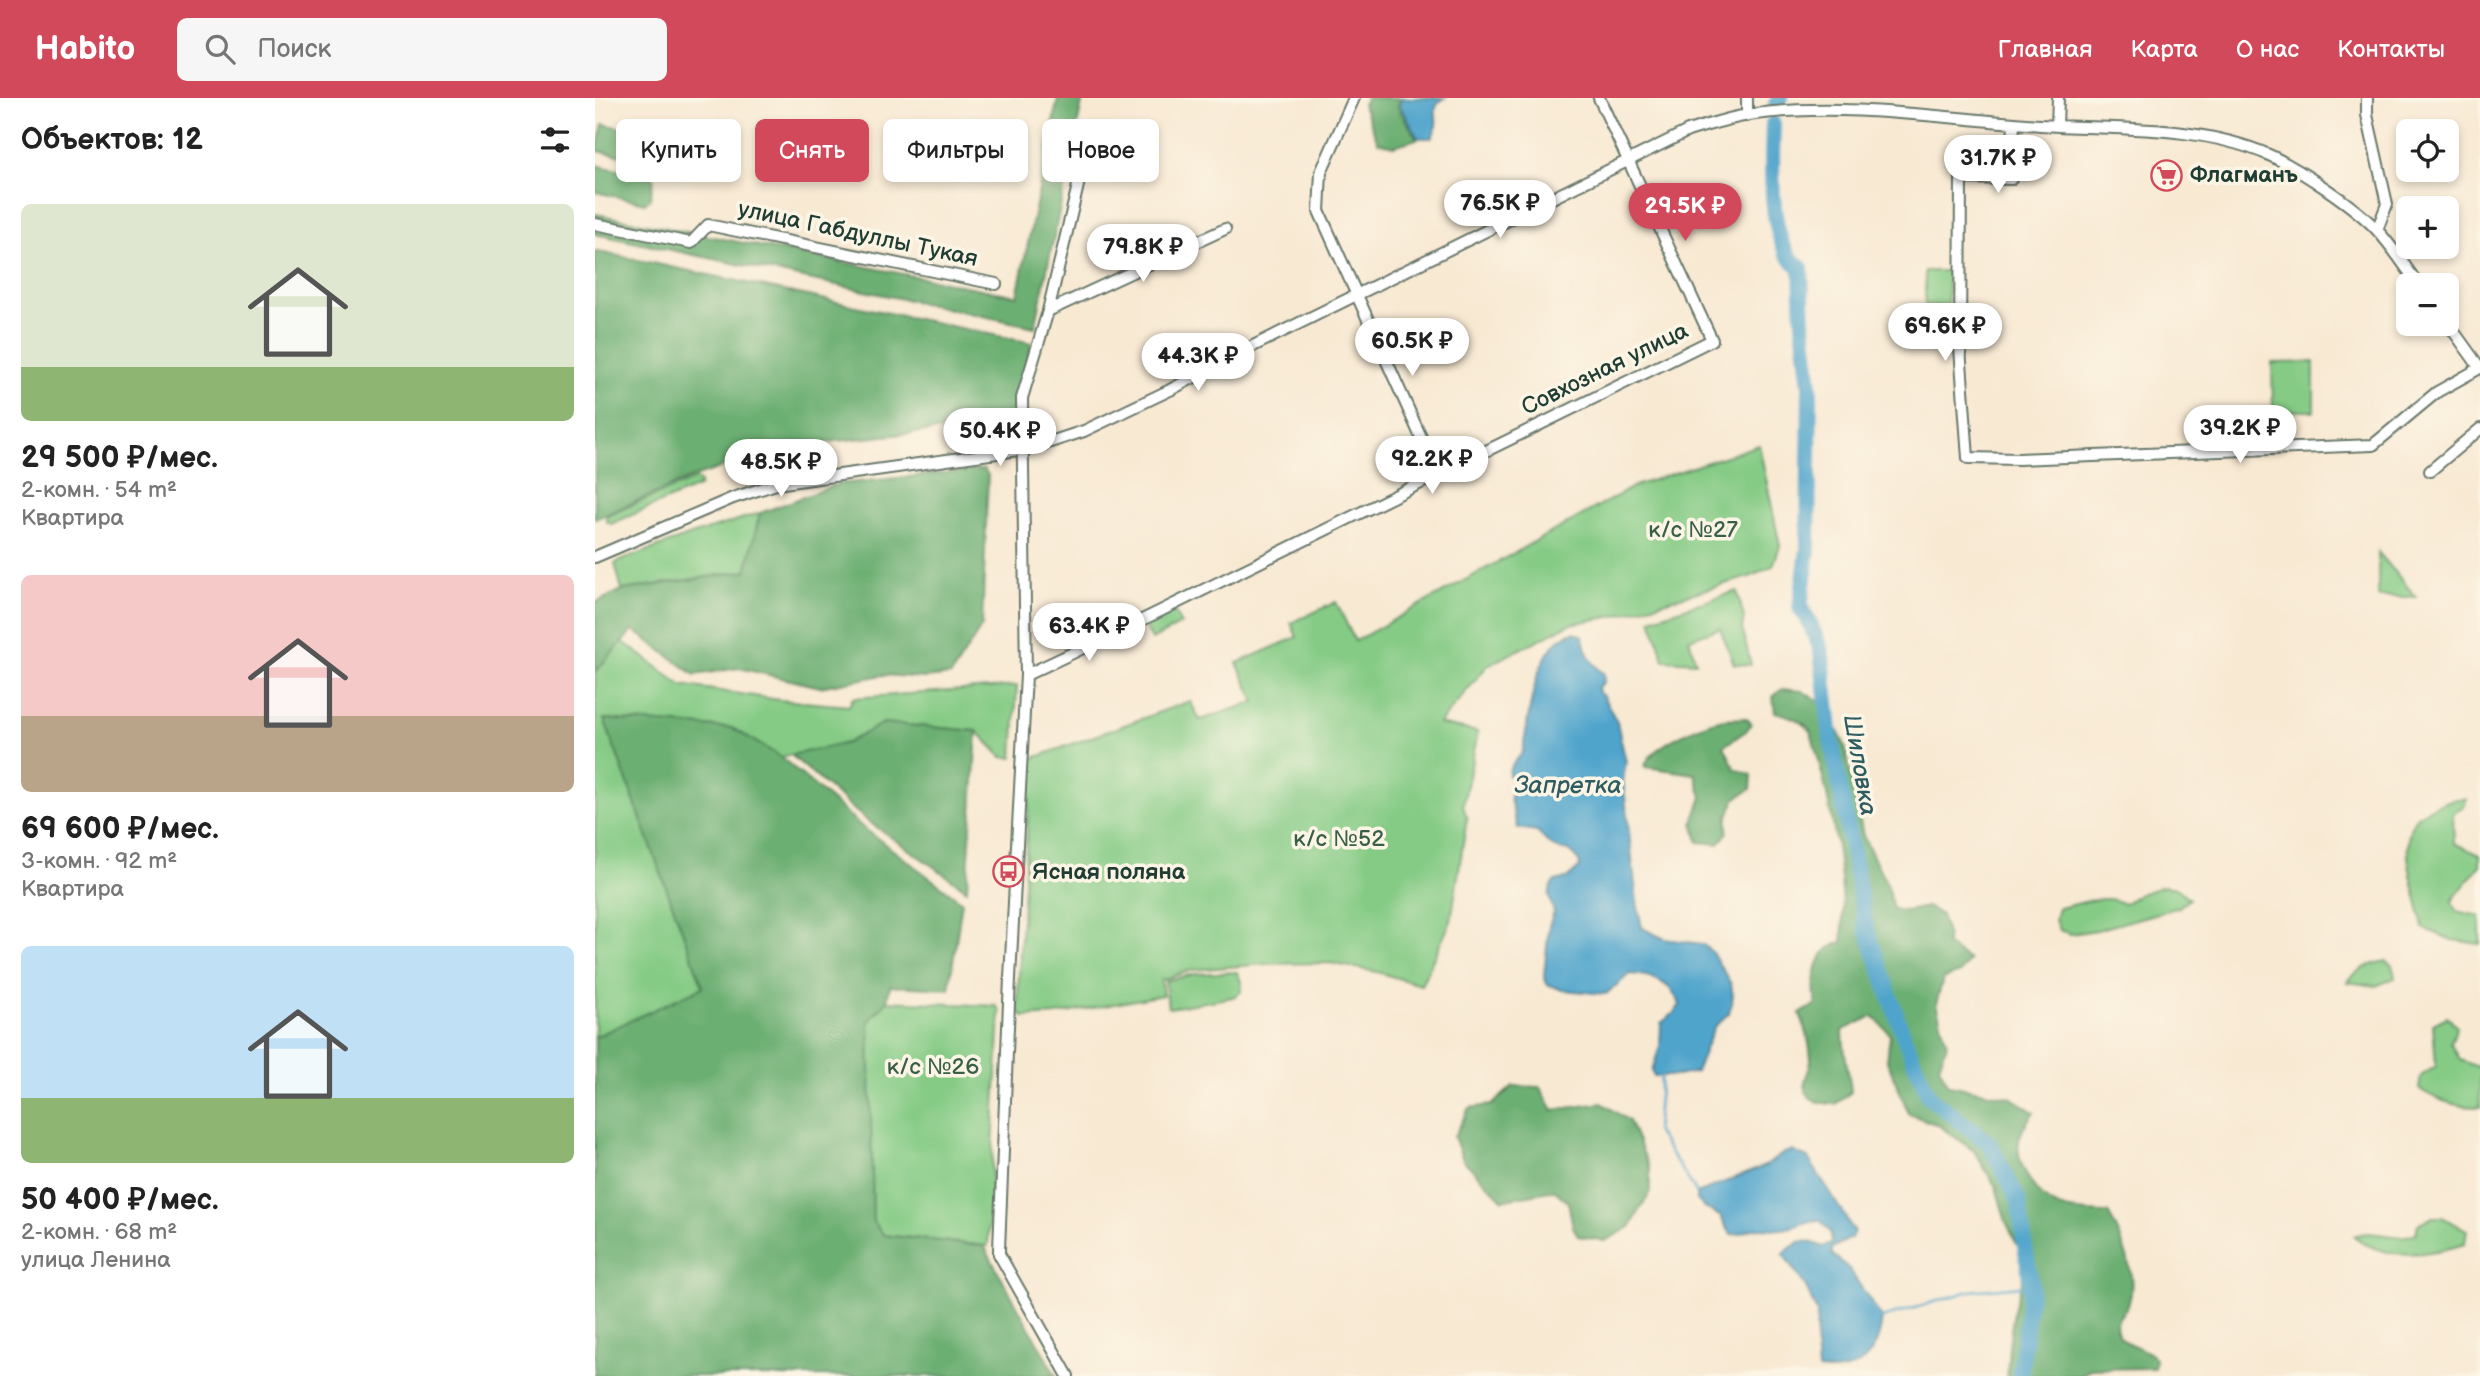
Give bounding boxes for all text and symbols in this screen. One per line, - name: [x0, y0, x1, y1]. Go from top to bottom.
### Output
- search box: [177, 18, 667, 81]
- text: Habito: [35, 29, 135, 69]
- icon: search: [201, 30, 239, 68]
- text: Поиск: [257, 34, 331, 65]
- text: Главная: [1998, 35, 2092, 64]
- text: Карта: [2130, 35, 2198, 64]
- text: О нас: [2236, 35, 2299, 64]
- text: Контакты: [2337, 35, 2445, 64]
- chip: Купить: [616, 119, 741, 182]
- chip: Снять: [755, 119, 869, 182]
- chip: Фильтры: [883, 119, 1028, 182]
- chip: Новое: [1042, 119, 1159, 182]
- map controls: [2396, 119, 2459, 336]
- button: locate: [2396, 119, 2459, 182]
- icon: filters: [536, 121, 574, 159]
- text: Объектов: 12: [21, 122, 203, 158]
- pin: 31.7K ₽: [1933, 136, 2063, 195]
- text: 31.7K ₽: [1960, 144, 2036, 172]
- supermarket icon: Флагманъ: [2150, 158, 2184, 192]
- place label: Флагманъ: [2190, 161, 2298, 189]
- pin: 76.5K ₽: [1435, 180, 1565, 240]
- pin: 29.5K ₽: [1620, 184, 1750, 243]
- text: 76.5K ₽: [1460, 189, 1540, 217]
- text: 29.5K ₽: [1645, 192, 1725, 220]
- street label: улица Габдуллы Тукая: [736, 195, 980, 273]
- button: +: [2396, 196, 2459, 259]
- pin: 79.8K ₽: [1078, 225, 1208, 284]
- text: 79.8K ₽: [1103, 233, 1183, 261]
- icon: home: [235, 249, 361, 375]
- button: −: [2396, 273, 2459, 336]
- pin: 69.6K ₽: [1880, 303, 2010, 363]
- text: 69.6K ₽: [1904, 312, 1986, 340]
- street label: Совхозная улица: [1517, 316, 1693, 421]
- pin: 60.5K ₽: [1347, 318, 1477, 378]
- text: 60.5K ₽: [1371, 327, 1453, 355]
- pin: 44.3K ₽: [1133, 334, 1263, 393]
- text: 44.3K ₽: [1158, 342, 1238, 370]
- pin: 39.2K ₽: [2175, 406, 2305, 465]
- pin: 50.4K ₽: [935, 408, 1065, 468]
- text: 39.2K ₽: [2200, 414, 2280, 442]
- text: 50.4K ₽: [959, 417, 1041, 445]
- pin: 92.2K ₽: [1367, 436, 1497, 496]
- text: 29 500 ₽/мес.: [21, 440, 218, 476]
- pin: 48.5K ₽: [716, 440, 846, 499]
- text: 92.2K ₽: [1391, 445, 1473, 473]
- text: 48.5K ₽: [741, 448, 821, 476]
- text: 2-комн. · 54 m²: [21, 476, 177, 504]
- text: Квартира: [21, 504, 124, 532]
- park label: к/с №27: [1648, 516, 1739, 544]
- pin: 63.4K ₽: [1024, 603, 1154, 663]
- text: 63.4K ₽: [1048, 612, 1130, 640]
- icon: home: [235, 620, 361, 746]
- water label: Шиловка: [1837, 712, 1883, 818]
- water label: Запретка: [1514, 771, 1622, 800]
- text: 69 600 ₽/мес.: [21, 811, 219, 847]
- park label: к/с №52: [1293, 825, 1385, 853]
- text: 3-комн. · 92 m²: [21, 847, 177, 875]
- bus stop icon: Ясная поляна: [992, 855, 1026, 889]
- place label: Ясная поляна: [1032, 858, 1186, 886]
- text: Квартира: [21, 875, 124, 903]
- icon: home: [235, 991, 361, 1117]
- park label: к/с №26: [887, 1053, 979, 1081]
- text: 50 400 ₽/мес.: [21, 1182, 219, 1218]
- text: 2-комн. · 68 m²: [21, 1218, 177, 1246]
- text: улица Ленина: [21, 1246, 171, 1274]

